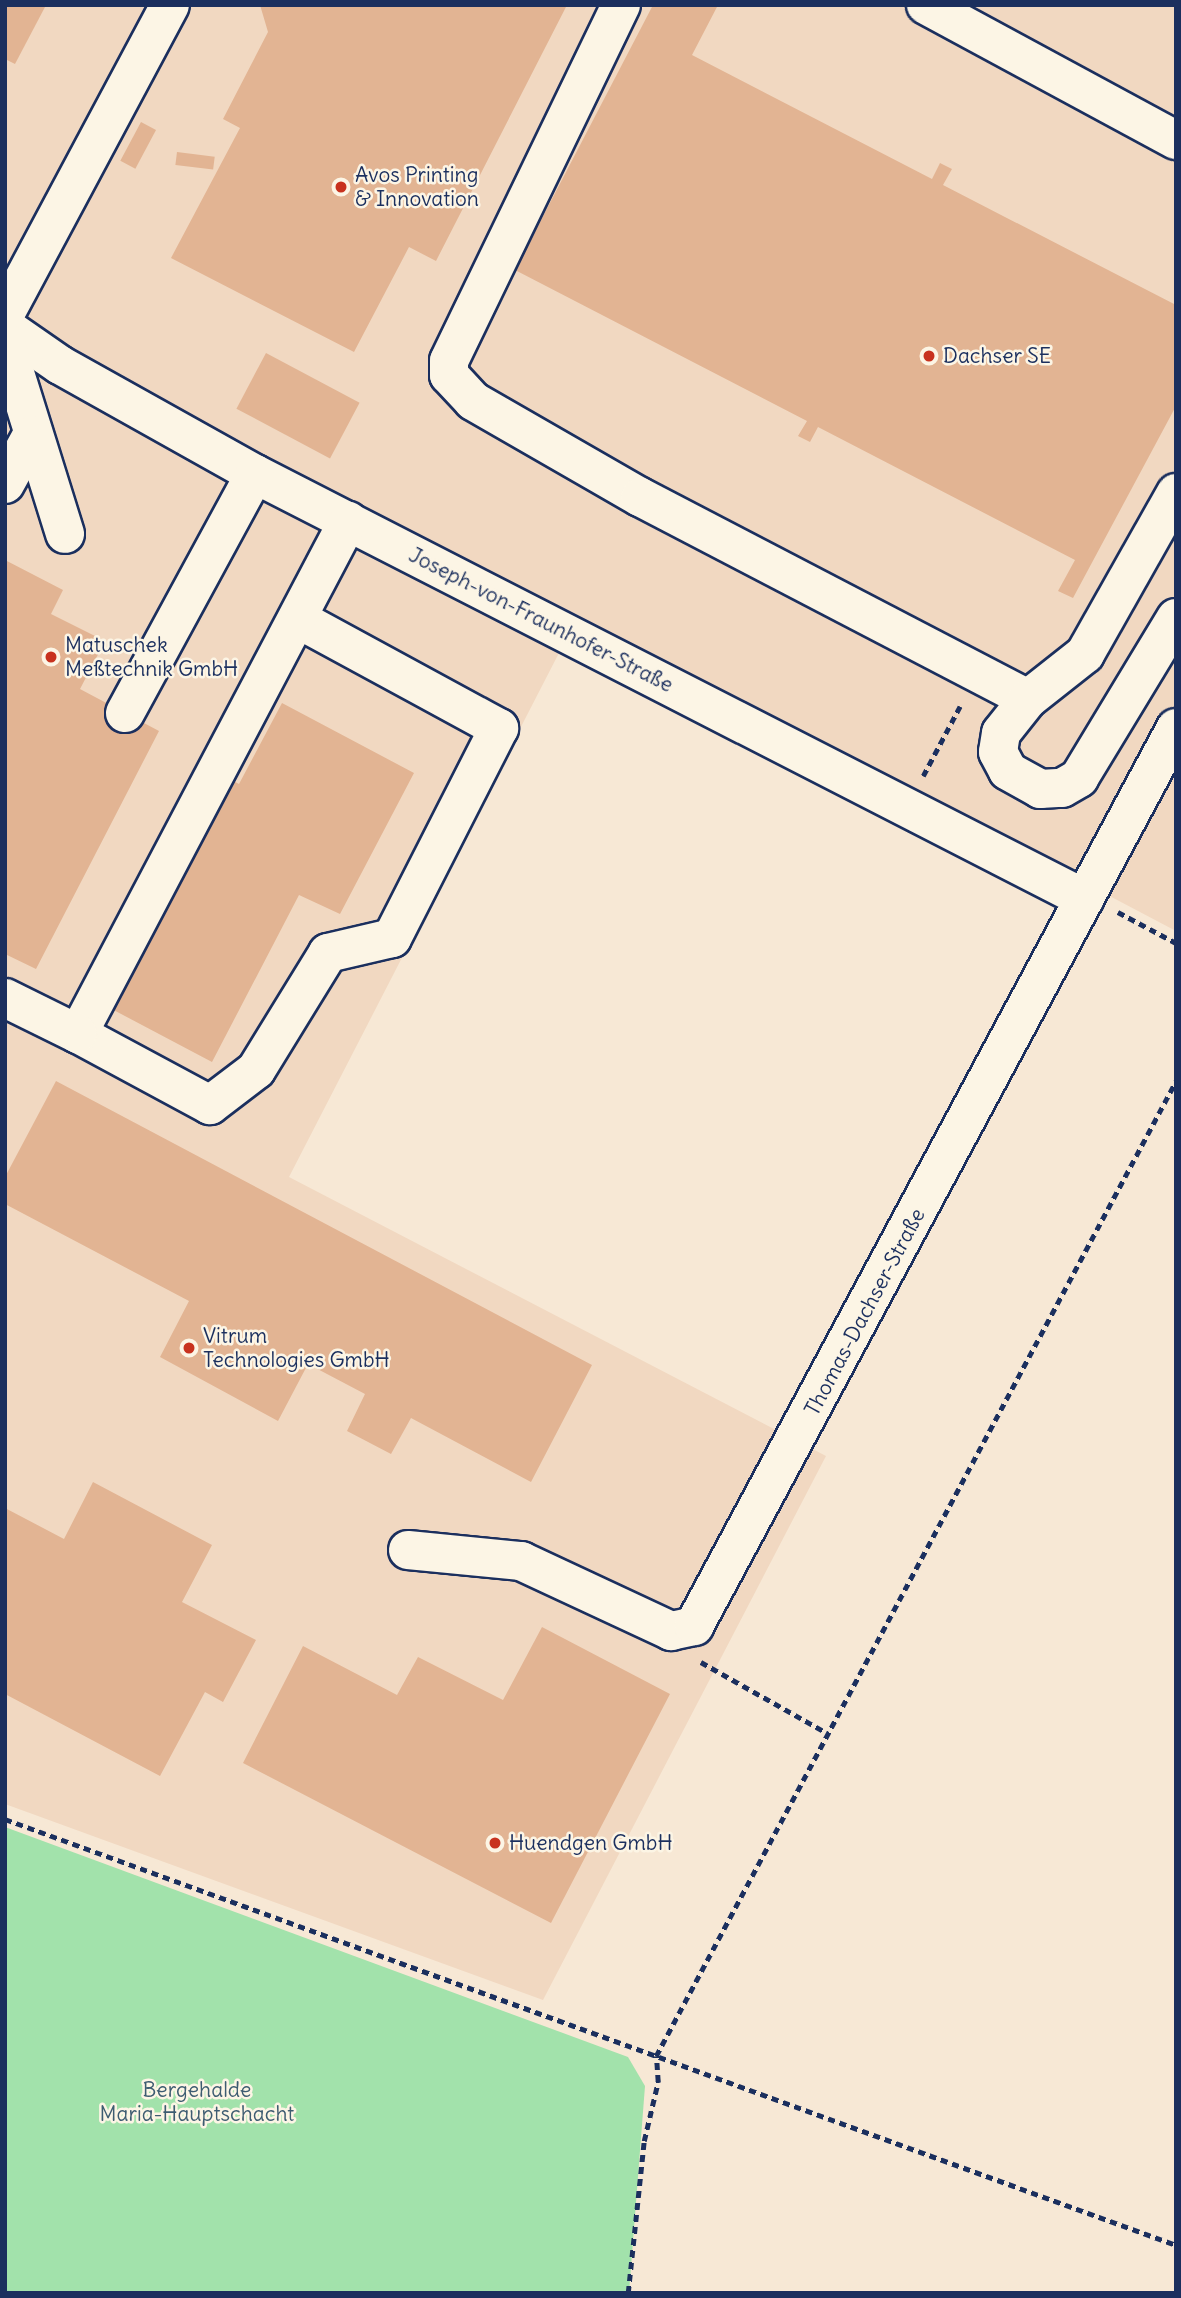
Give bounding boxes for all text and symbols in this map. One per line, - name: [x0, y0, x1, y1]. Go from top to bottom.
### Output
- place label: Avos Printing & Innovation: [355, 162, 479, 212]
- marker: Avos Printing & Innovation: [333, 179, 349, 195]
- place label: Dachser SE: [943, 343, 1051, 369]
- marker: Dachser SE: [921, 348, 937, 364]
- street label: Joseph-von-Fraunhofer-Straße: [405, 542, 677, 698]
- place label: Matuschek Meßtechnik GmbH: [65, 632, 238, 682]
- marker: Matuschek Meßtechnik GmbH: [43, 649, 59, 665]
- street label: Thomas-Dachser-Straße: [800, 1204, 930, 1420]
- place label: Vitrum Technologies GmbH: [203, 1323, 390, 1373]
- marker: Vitrum Technologies GmbH: [181, 1340, 197, 1356]
- place label: Huendgen GmbH: [509, 1830, 673, 1856]
- marker: Huendgen GmbH: [487, 1835, 503, 1851]
- park label: Bergehalde Maria-Hauptschacht: [100, 2077, 294, 2127]

